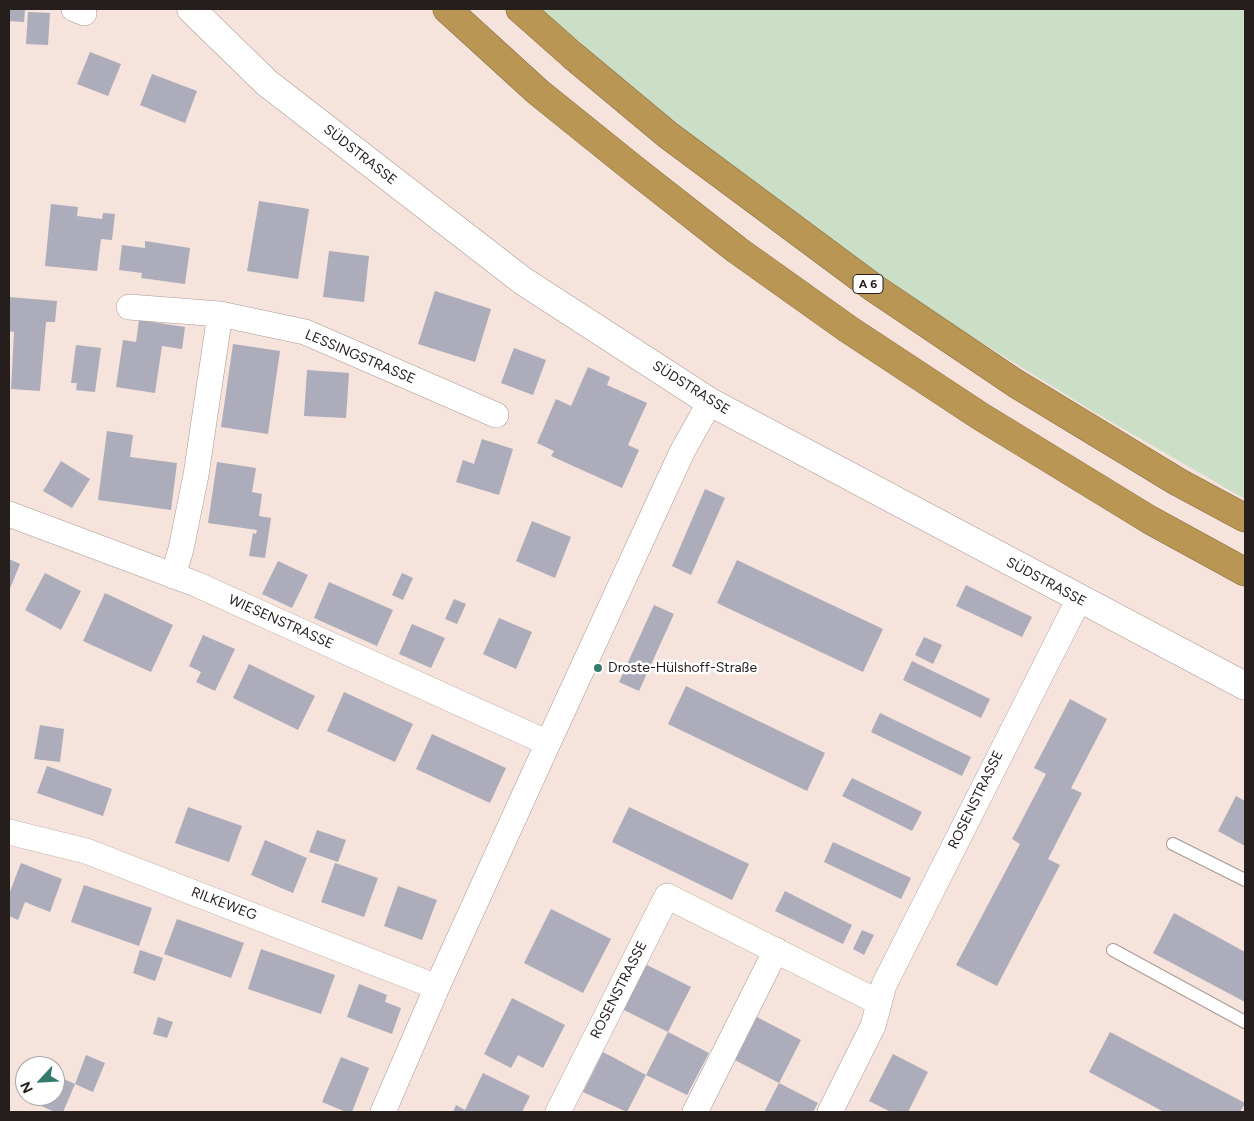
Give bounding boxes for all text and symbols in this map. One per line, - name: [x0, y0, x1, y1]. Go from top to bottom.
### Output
- street label: SÜDSTRASSE: [320, 121, 400, 189]
- road number: A 6: [853, 274, 883, 294]
- street label: LESSINGSTRASSE: [302, 326, 418, 388]
- street label: SÜDSTRASSE: [649, 358, 733, 418]
- street label: SÜDSTRASSE: [1003, 554, 1089, 610]
- street label: WIESENSTRASSE: [226, 591, 336, 653]
- place label: Droste-Hülshoff-Straße: [608, 660, 757, 676]
- marker: Droste-Hülshoff-Straße: [592, 662, 604, 674]
- street label: ROSENSTRASSE: [945, 748, 1007, 852]
- street label: RILKEWEG: [189, 884, 259, 924]
- street label: ROSENSTRASSE: [587, 938, 651, 1042]
- north arrow: [15, 1056, 65, 1106]
- text: N: [17, 1079, 37, 1096]

